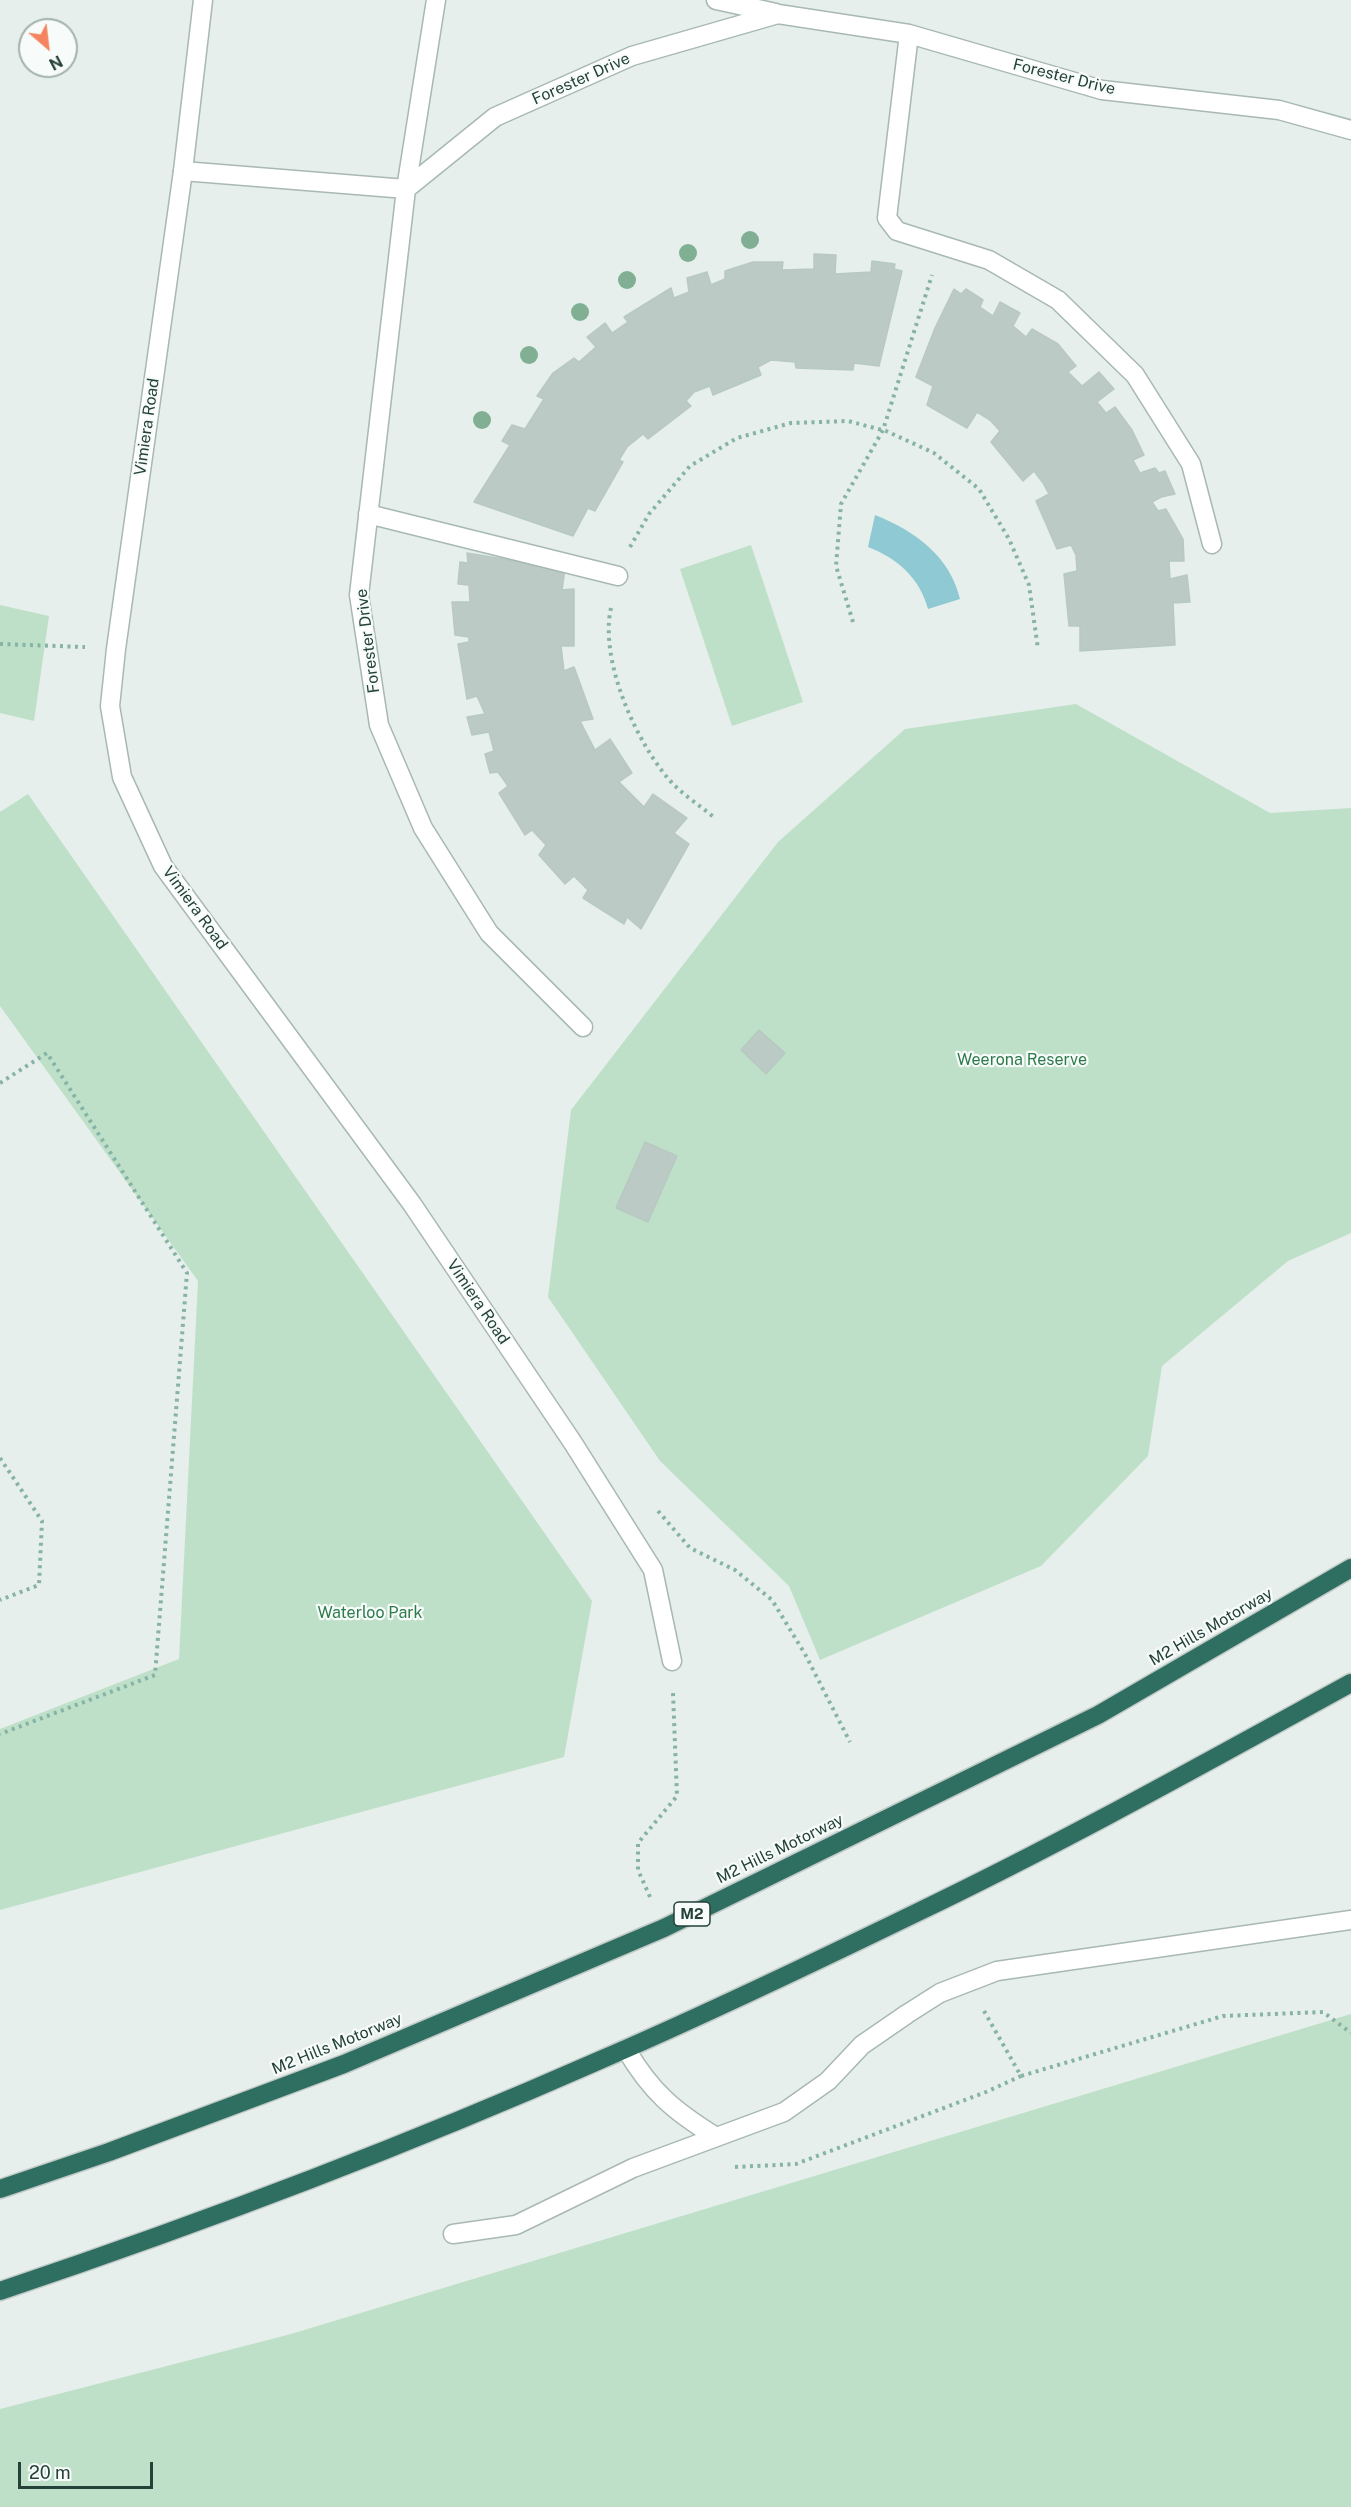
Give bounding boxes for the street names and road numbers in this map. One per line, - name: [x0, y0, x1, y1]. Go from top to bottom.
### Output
- street label: Forester Drive: [529, 49, 633, 109]
- street label: Forester Drive: [1011, 55, 1117, 99]
- street label: Vimiera Road: [131, 377, 163, 477]
- street label: Forester Drive: [352, 588, 384, 694]
- street label: Vimiera Road: [158, 863, 232, 953]
- street label: Vimiera Road: [443, 1256, 513, 1348]
- street label: M2 Hills Motorway: [1146, 1584, 1276, 1670]
- street label: M2 Hills Motorway: [713, 1810, 847, 1888]
- road number: M2: [674, 1902, 710, 1926]
- street label: M2 Hills Motorway: [269, 2009, 405, 2079]

